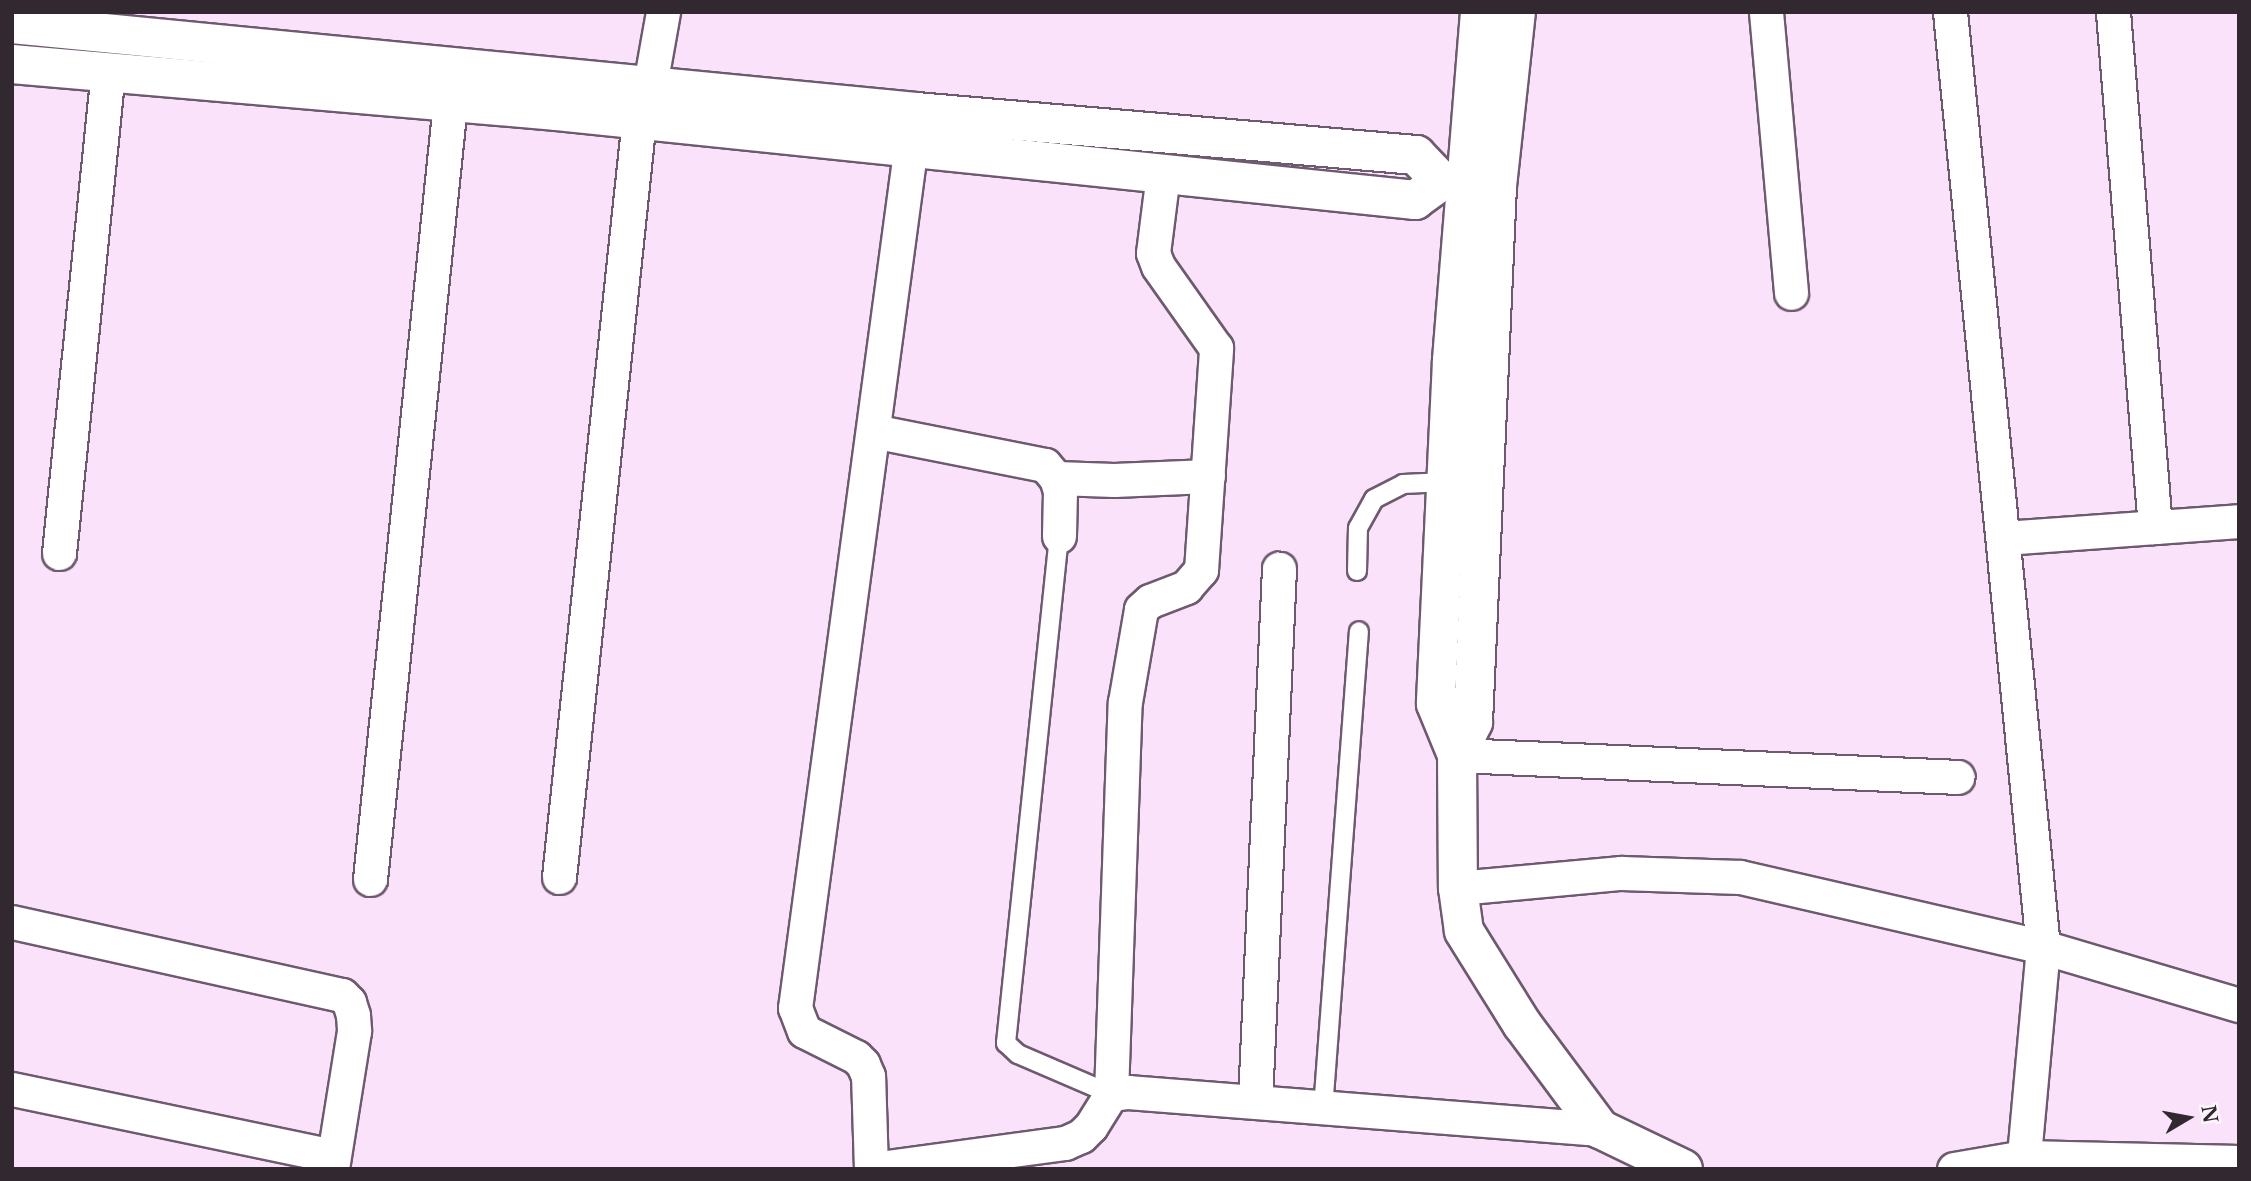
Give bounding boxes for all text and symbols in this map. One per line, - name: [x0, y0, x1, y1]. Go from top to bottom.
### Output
- north arrow: [2153, 1083, 2223, 1153]
- text: N: [2196, 1103, 2222, 1125]

